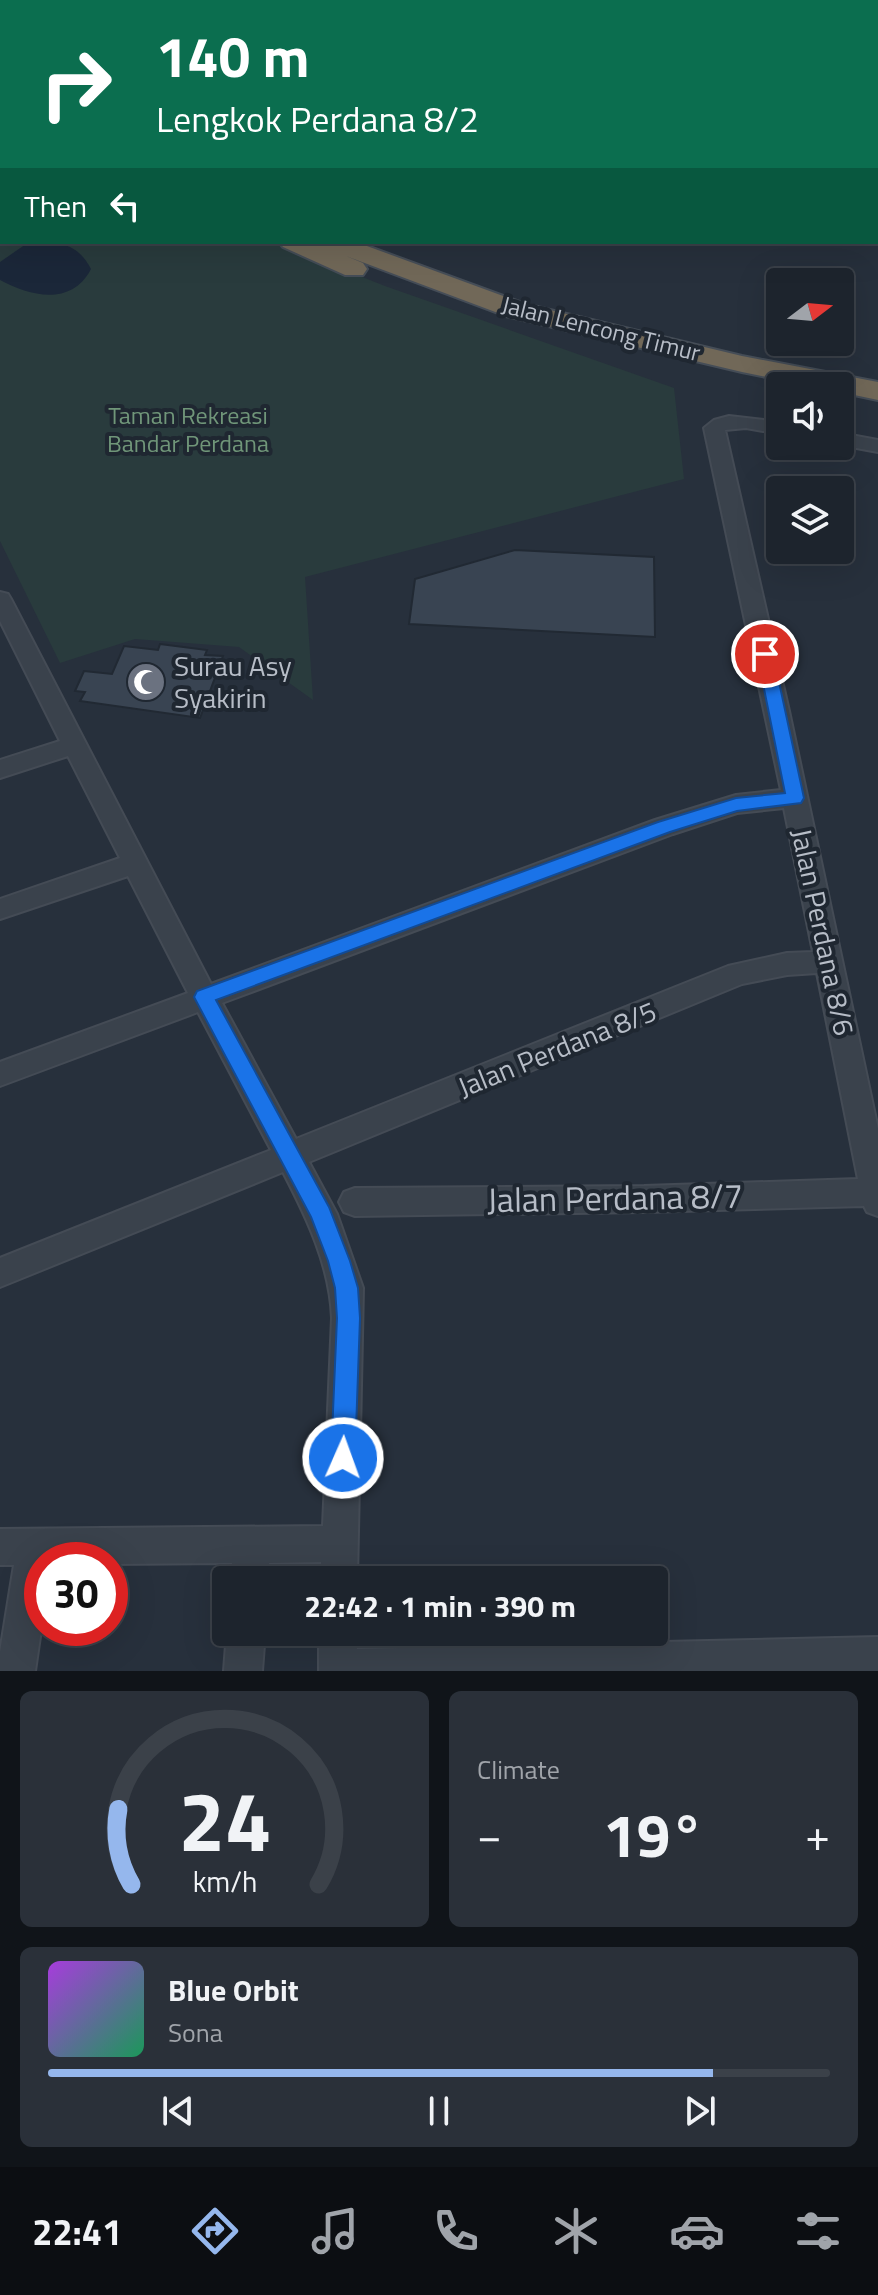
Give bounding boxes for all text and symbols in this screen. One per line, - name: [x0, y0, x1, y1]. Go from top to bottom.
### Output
- text: 140 m: [156, 14, 309, 99]
- icon: right: [24, 32, 128, 136]
- text: Lengkok Perdana 8/2: [156, 91, 479, 146]
- text: Then: [24, 183, 87, 229]
- icon: left: [103, 184, 147, 228]
- north arrow: [766, 268, 854, 356]
- map controls: [766, 268, 854, 564]
- street label: Jalan Lencong Timur: [498, 286, 704, 370]
- button: sound: [766, 372, 854, 460]
- park label: Taman Rekreasi Bandar Perdana: [107, 397, 269, 461]
- button: layers: [766, 476, 854, 564]
- pin: [731, 620, 799, 688]
- icon: arrive: [743, 632, 787, 676]
- place label: Surau Asy Syakirin: [174, 644, 292, 719]
- mosque icon: Surau Asy Syakirin: [125, 661, 167, 703]
- street label: Jalan Perdana 8/6: [781, 824, 866, 1039]
- street label: Jalan Perdana 8/5: [451, 989, 663, 1108]
- street label: Jalan Perdana 8/7: [487, 1169, 743, 1225]
- position arrow: [301, 1416, 385, 1500]
- speed limit sign: 30: [24, 1542, 128, 1646]
- text: 22:42 · 1 min · 390 m: [304, 1583, 576, 1629]
- text: Climate: [477, 1750, 560, 1789]
- text: 24: [178, 1757, 271, 1883]
- text: 19°: [603, 1789, 704, 1880]
- text: −: [477, 1801, 502, 1868]
- text: +: [805, 1801, 830, 1868]
- text: km/h: [192, 1860, 257, 1903]
- text: Blue Orbit: [168, 1967, 299, 2013]
- text: Sona: [168, 2013, 223, 2052]
- icon: previous: [156, 2089, 200, 2133]
- icon: pause: [417, 2089, 461, 2133]
- icon: next: [678, 2089, 722, 2133]
- icon: directions: [187, 2203, 243, 2259]
- icon: music: [307, 2203, 363, 2259]
- icon: phone: [428, 2203, 484, 2259]
- icon: climate: [548, 2203, 604, 2259]
- icon: car: [669, 2203, 725, 2259]
- icon: filters: [790, 2203, 846, 2259]
- text: 22:41: [32, 2204, 122, 2259]

